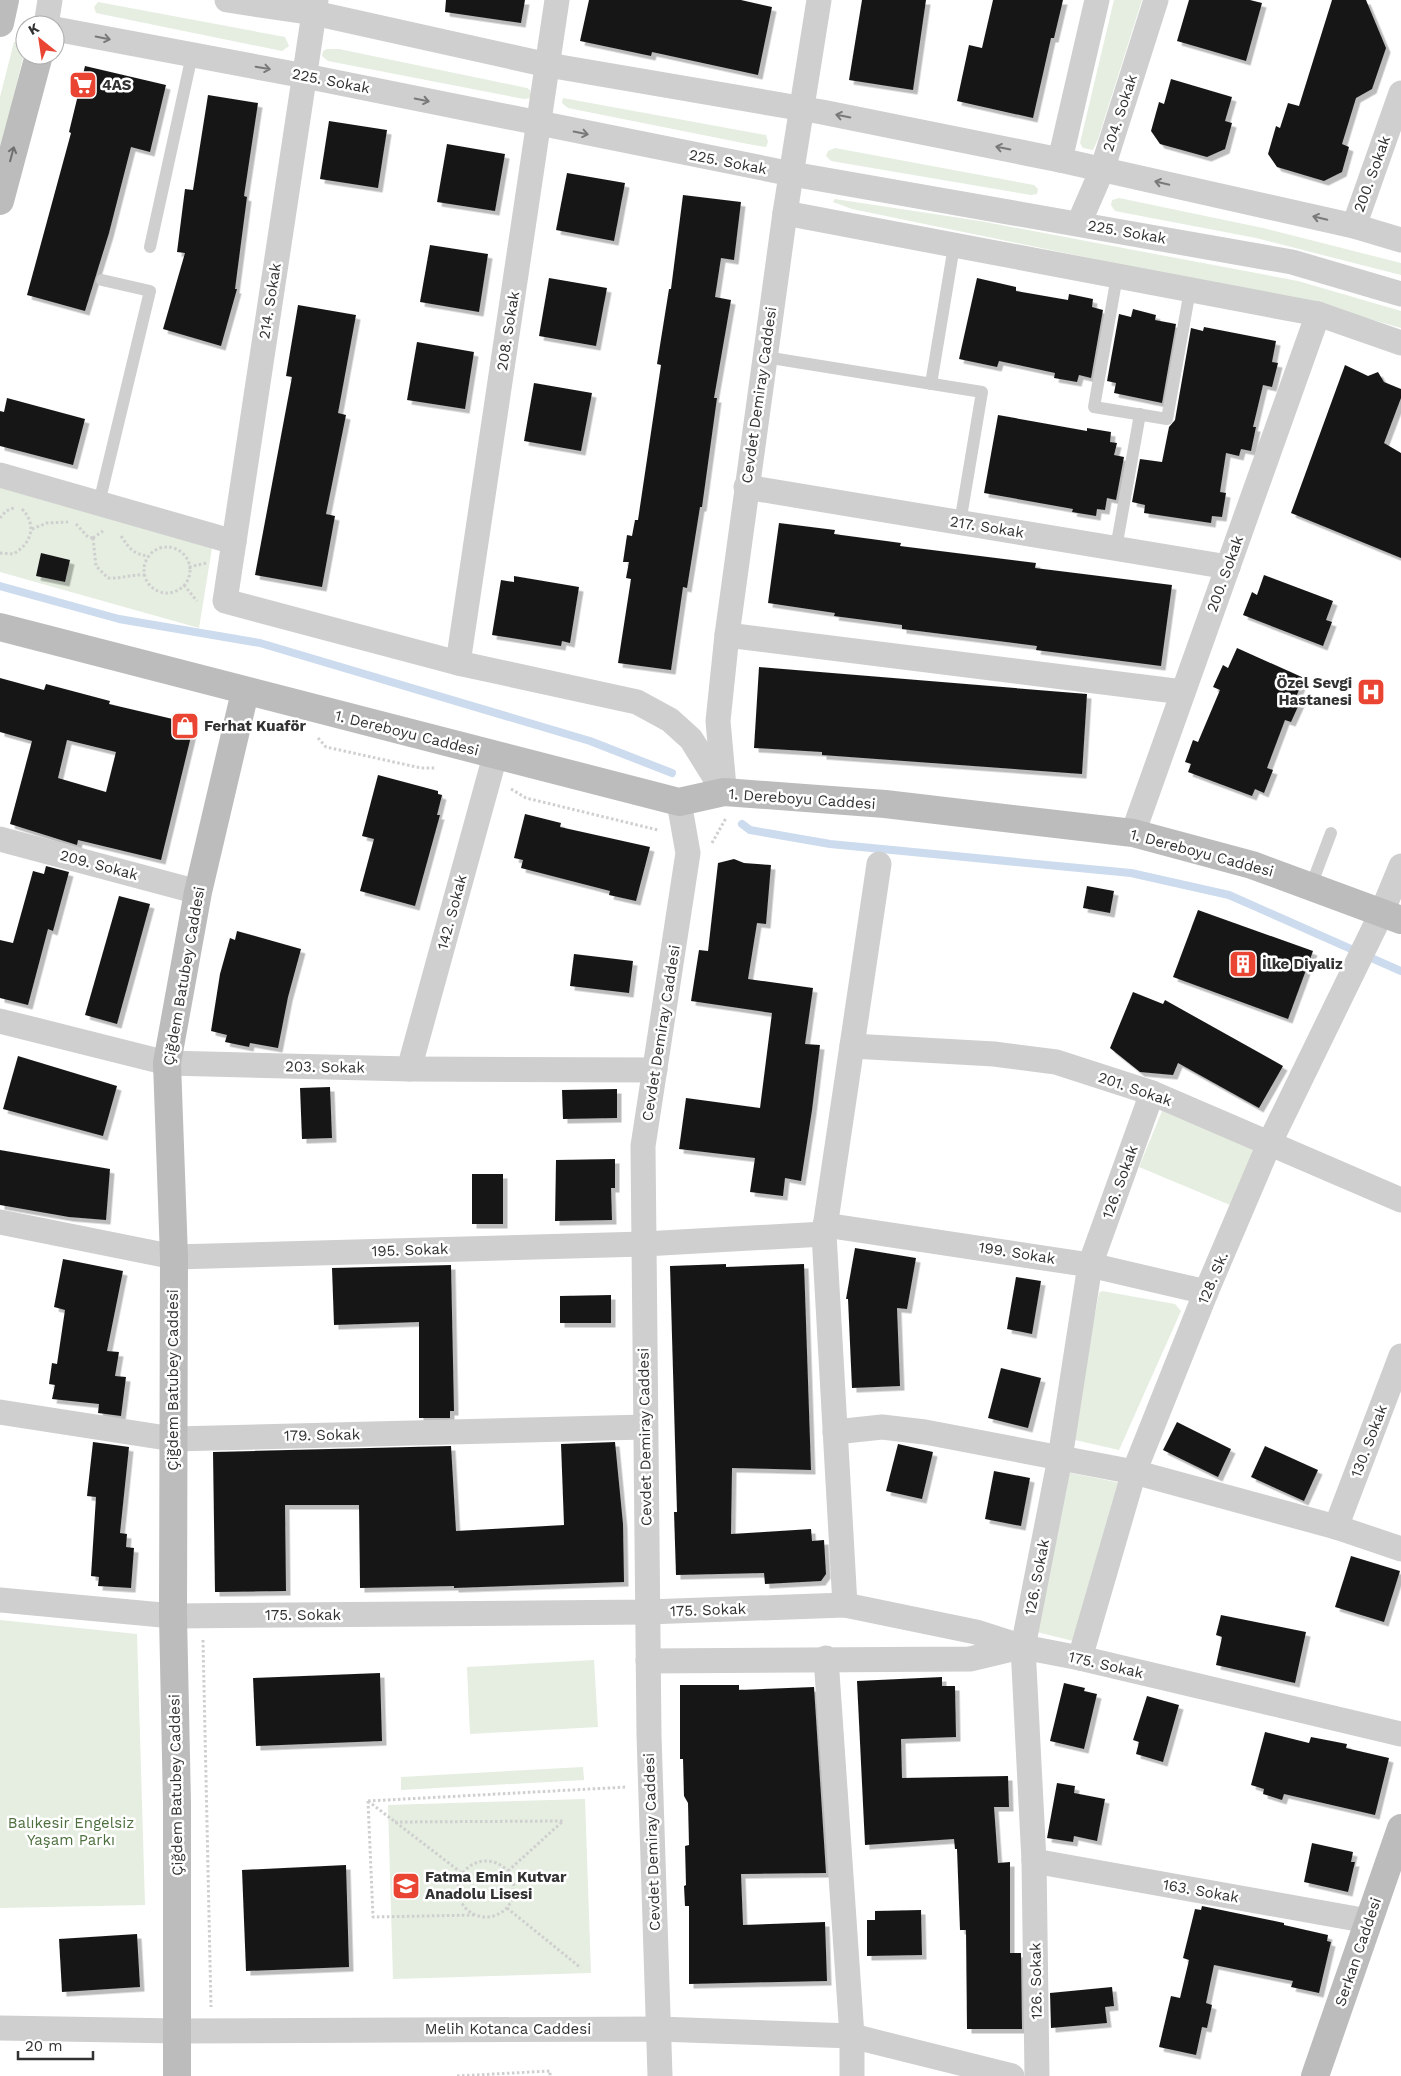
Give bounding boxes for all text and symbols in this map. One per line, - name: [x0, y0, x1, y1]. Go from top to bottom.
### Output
- north arrow: [15, 15, 65, 65]
- text: K: [25, 19, 42, 38]
- one-way arrow: [95, 34, 111, 44]
- one-way arrow: [254, 63, 270, 73]
- street label: 225. Sokak: [290, 65, 372, 97]
- supermarket icon: 4AS: [68, 70, 98, 100]
- street label: 204. Sokak: [1099, 72, 1141, 154]
- place label: 4AS: [102, 76, 132, 94]
- one-way arrow: [414, 96, 430, 105]
- one-way arrow: [836, 111, 852, 121]
- one-way arrow: [573, 128, 589, 138]
- street label: 200. Sokak: [1350, 133, 1394, 215]
- one-way arrow: [995, 143, 1011, 153]
- street label: 225. Sokak: [687, 146, 769, 178]
- one-way arrow: [8, 147, 18, 163]
- one-way arrow: [1154, 178, 1170, 187]
- one-way arrow: [1313, 213, 1329, 222]
- street label: 225. Sokak: [1086, 216, 1168, 248]
- street label: 214. Sokak: [255, 261, 285, 340]
- street label: 208. Sokak: [493, 289, 523, 372]
- street label: Cevdet Demiray Caddesi: [738, 306, 780, 484]
- street label: 217. Sokak: [949, 512, 1026, 542]
- street label: 200. Sokak: [1203, 533, 1247, 615]
- place label: Özel Sevgi Hastanesi: [1276, 674, 1352, 709]
- hospital icon: Özel Sevgi Hastanesi: [1356, 677, 1386, 707]
- street label: 1. Dereboyu Caddesi: [333, 706, 481, 760]
- shop icon: Ferhat Kuaför: [170, 711, 200, 741]
- place label: Ferhat Kuaför: [204, 717, 306, 735]
- street label: 1. Dereboyu Caddesi: [728, 785, 876, 813]
- street label: 1. Dereboyu Caddesi: [1128, 825, 1276, 881]
- street label: 209. Sokak: [58, 846, 141, 884]
- street label: 142. Sokak: [433, 872, 471, 951]
- street label: Çiğdem Batubey Caddesi: [159, 885, 209, 1067]
- street label: Cevdet Demiray Caddesi: [638, 944, 684, 1122]
- building icon: İlke Diyaliz: [1228, 949, 1258, 979]
- place label: İlke Diyaliz: [1262, 955, 1343, 973]
- street label: 203. Sokak: [285, 1057, 365, 1077]
- street label: 201. Sokak: [1096, 1068, 1175, 1110]
- street label: 126. Sokak: [1098, 1142, 1142, 1221]
- street label: 199. Sokak: [977, 1238, 1057, 1268]
- street label: 195. Sokak: [371, 1240, 449, 1260]
- street label: 128. Sk.: [1194, 1249, 1232, 1307]
- street label: Çiğdem Batubey Caddesi: [164, 1289, 182, 1471]
- street label: Cevdet Demiray Caddesi: [634, 1348, 656, 1526]
- street label: 130. Sokak: [1347, 1402, 1391, 1480]
- street label: 179. Sokak: [284, 1425, 361, 1445]
- street label: 126. Sokak: [1021, 1537, 1053, 1616]
- street label: 175. Sokak: [670, 1600, 747, 1620]
- street label: 175. Sokak: [265, 1606, 342, 1624]
- street label: 175. Sokak: [1067, 1648, 1146, 1682]
- street label: Çiğdem Batubey Caddesi: [165, 1694, 187, 1876]
- street label: Cevdet Demiray Caddesi: [640, 1753, 664, 1931]
- park label: Balıkesir Engelsiz Yaşam Parkı: [8, 1814, 134, 1849]
- place label: Fatma Emin Kutvar Anadolu Lisesi: [425, 1868, 567, 1903]
- school or university icon: Fatma Emin Kutvar Anadolu Lisesi: [391, 1871, 421, 1901]
- street label: 163. Sokak: [1162, 1875, 1241, 1907]
- street label: Serkan Caddesi: [1331, 1895, 1385, 2009]
- street label: 126. Sokak: [1026, 1942, 1046, 2020]
- street label: Melih Kotanca Caddesi: [425, 2020, 591, 2038]
- scale bar: [18, 2028, 92, 2060]
- text: 20 m: [25, 2037, 63, 2055]

